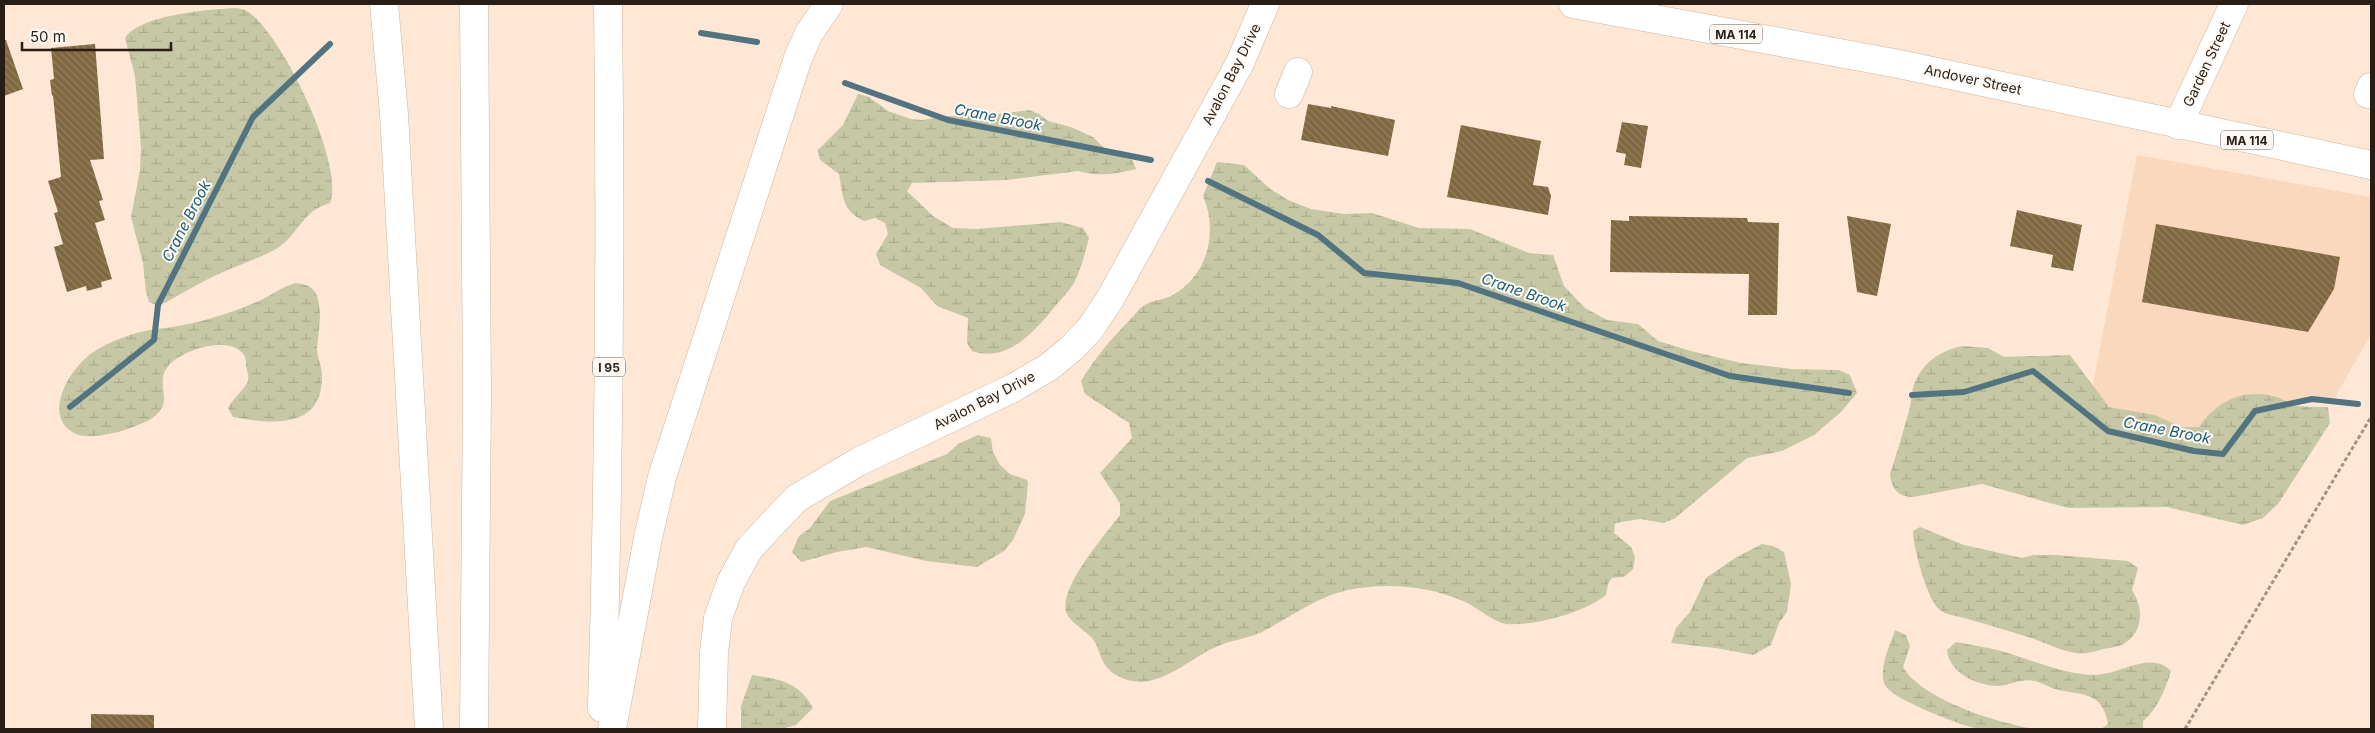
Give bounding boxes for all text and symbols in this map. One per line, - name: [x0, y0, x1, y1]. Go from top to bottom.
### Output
- street label: Garden Street: [2179, 18, 2233, 109]
- scale bar: [22, 20, 171, 52]
- street label: Avalon Bay Drive: [1198, 20, 1264, 128]
- road number: MA 114: [1710, 24, 1762, 44]
- text: 50 m: [30, 27, 66, 46]
- street label: Andover Street: [1923, 60, 2024, 98]
- water label: Crane Brook: [953, 99, 1044, 135]
- road number: MA 114: [2221, 130, 2273, 150]
- water label: Crane Brook: [157, 176, 215, 265]
- water label: Crane Brook: [1479, 269, 1570, 316]
- road number: I 95: [593, 358, 625, 377]
- street label: Avalon Bay Drive: [930, 367, 1038, 433]
- water label: Crane Brook: [2122, 412, 2213, 448]

